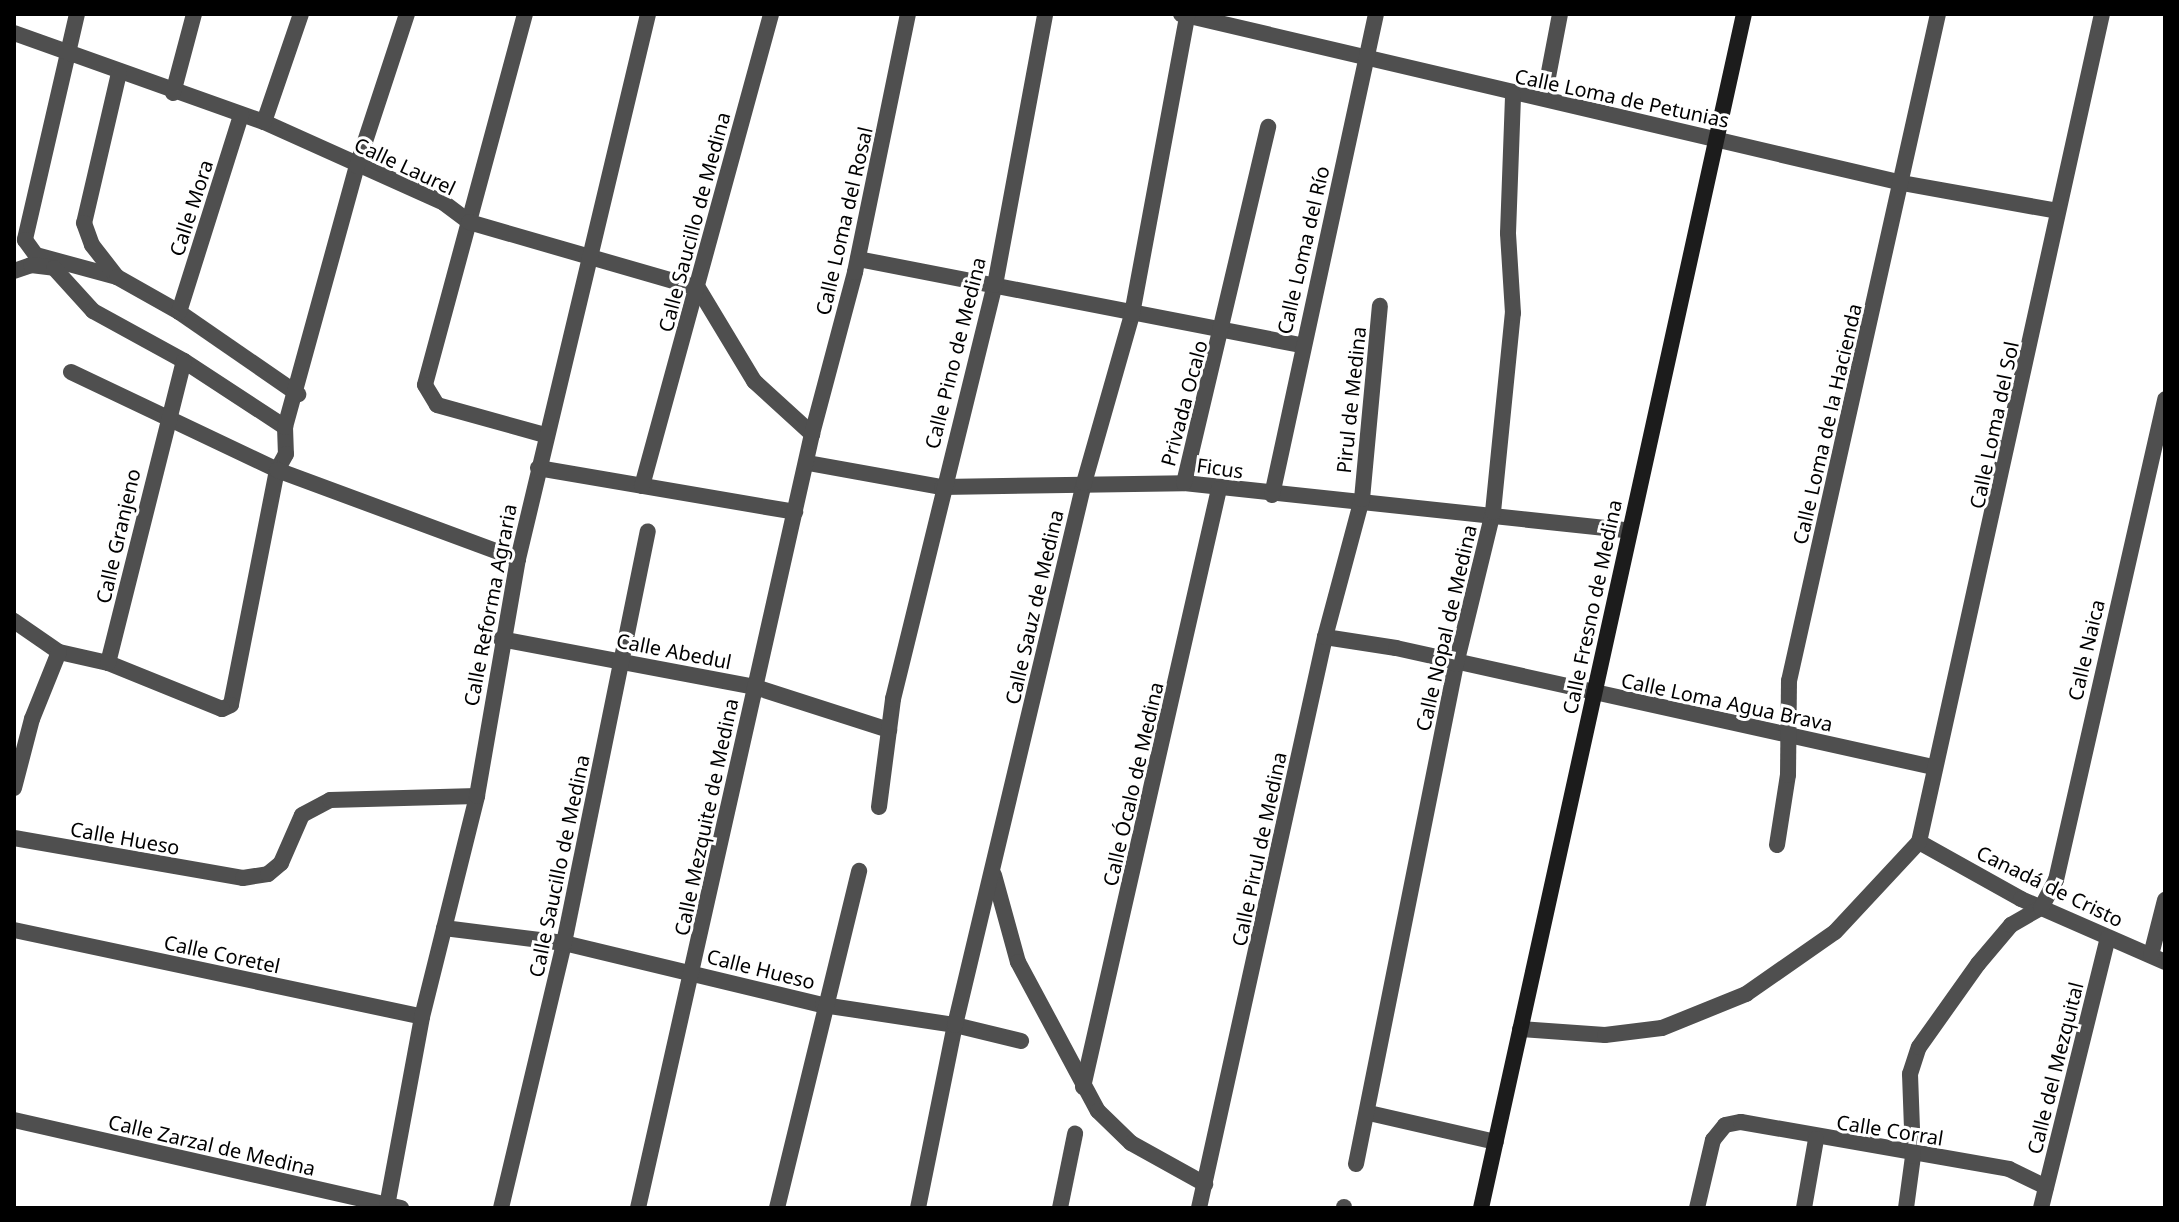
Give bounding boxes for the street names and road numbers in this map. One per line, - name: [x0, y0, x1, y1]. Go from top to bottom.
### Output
- street label: Calle Loma de Petunias: [1513, 64, 1731, 132]
- street label: Calle Saucillo de Medina: [653, 109, 735, 335]
- street label: Calle Loma del Rosal: [811, 124, 877, 318]
- street label: Calle Laurel: [351, 132, 459, 200]
- street label: Calle Mora: [164, 157, 218, 259]
- street label: Calle Loma del Río: [1272, 164, 1334, 336]
- street label: Calle Pino de Medina: [920, 255, 990, 451]
- street label: Calle Loma de la Hacienda: [1788, 301, 1866, 547]
- street label: Pirul de Medina: [1331, 325, 1371, 475]
- street label: Privada Ocalo: [1156, 337, 1212, 469]
- street label: Calle Loma del Sol: [1965, 339, 2023, 511]
- street label: Ficus: [1195, 453, 1245, 483]
- street label: Calle Granjeno: [91, 466, 145, 606]
- street label: Calle Fresno de Medina: [1558, 498, 1626, 716]
- street label: Calle Reforma Agraria: [459, 502, 521, 708]
- street label: Calle Sauz de Medina: [1000, 507, 1068, 707]
- street label: Calle Nopal de Medina: [1411, 522, 1481, 734]
- street label: Calle Naica: [2063, 597, 2109, 703]
- street label: Calle Abedul: [614, 628, 734, 674]
- street label: Calle Loma Agua Brava: [1619, 668, 1835, 736]
- street label: Calle Ócalo de Medina: [1098, 680, 1168, 888]
- street label: Calle Mezquite de Medina: [669, 696, 743, 938]
- street label: Calle Pirul de Medina: [1227, 750, 1291, 948]
- street label: Calle Saucillo de Medina: [524, 753, 594, 979]
- street label: Calle Hueso: [68, 817, 182, 859]
- street label: Canadá de Cristo: [1973, 840, 2127, 932]
- street label: Calle Coretel: [162, 930, 282, 978]
- street label: Calle Hueso: [704, 944, 818, 994]
- street label: Calle del Mezquital: [2022, 979, 2088, 1157]
- street label: Calle Zarzal de Medina: [106, 1109, 318, 1181]
- street label: Calle Corral: [1835, 1110, 1945, 1150]

